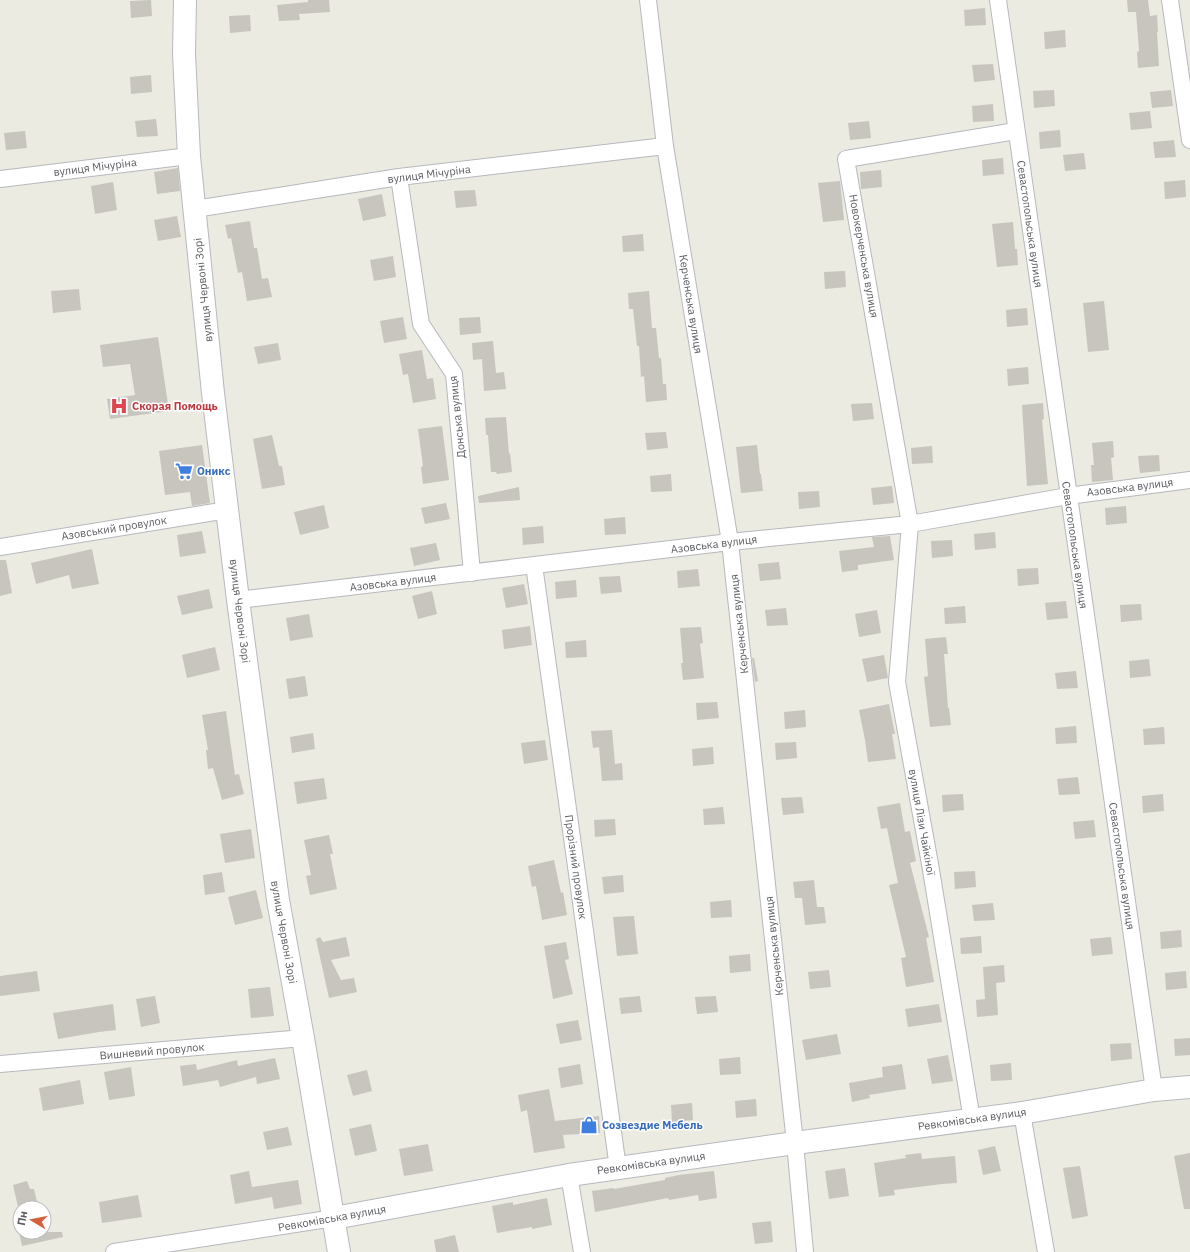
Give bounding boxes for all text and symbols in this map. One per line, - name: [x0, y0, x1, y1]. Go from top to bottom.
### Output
- street label: вулиця Мічуріна: [53, 155, 138, 179]
- street label: Севастопольська вулиця: [1014, 160, 1046, 288]
- street label: вулиця Мічуріна: [387, 162, 472, 186]
- street label: Новокерченська вулиця: [846, 193, 882, 319]
- street label: вулиця Червоні Зорі: [191, 237, 215, 343]
- street label: Керченська вулиця: [676, 253, 706, 355]
- street label: Донська вулиця: [446, 375, 468, 459]
- hospital icon: Скорая Помощь: [109, 396, 129, 416]
- place label: Скорая Помощь: [132, 399, 218, 413]
- supermarket icon: Оникс: [174, 461, 194, 481]
- place label: Оникс: [197, 464, 231, 478]
- street label: Азовська вулиця: [1086, 475, 1174, 499]
- street label: Севастопольська вулиця: [1059, 481, 1091, 609]
- street label: Азовський провулок: [60, 513, 168, 543]
- street label: Азовська вулиця: [670, 532, 758, 556]
- street label: вулиця Червоні Зорі: [227, 558, 253, 664]
- street label: Азовська вулиця: [349, 570, 437, 594]
- street label: Керченська вулиця: [727, 574, 751, 674]
- street label: вулиця Лізи Чайкіної: [906, 768, 938, 876]
- street label: Севастопольська вулиця: [1106, 802, 1138, 930]
- street label: Прорізний провулок: [562, 814, 590, 920]
- street label: вулиця Червоні Зорі: [268, 879, 300, 985]
- street label: Керченська вулиця: [762, 896, 786, 996]
- street label: Вишневий провулок: [99, 1039, 205, 1063]
- street label: Ревкомівська вулиця: [917, 1104, 1027, 1134]
- shop icon: Созвездие Мебель: [579, 1115, 599, 1135]
- place label: Созвездие Мебель: [602, 1118, 703, 1132]
- street label: Ревкомівська вулиця: [596, 1148, 706, 1178]
- north arrow: [12, 1200, 52, 1240]
- street label: Ревкомівська вулиця: [277, 1202, 387, 1234]
- text: Пн: [14, 1210, 30, 1227]

